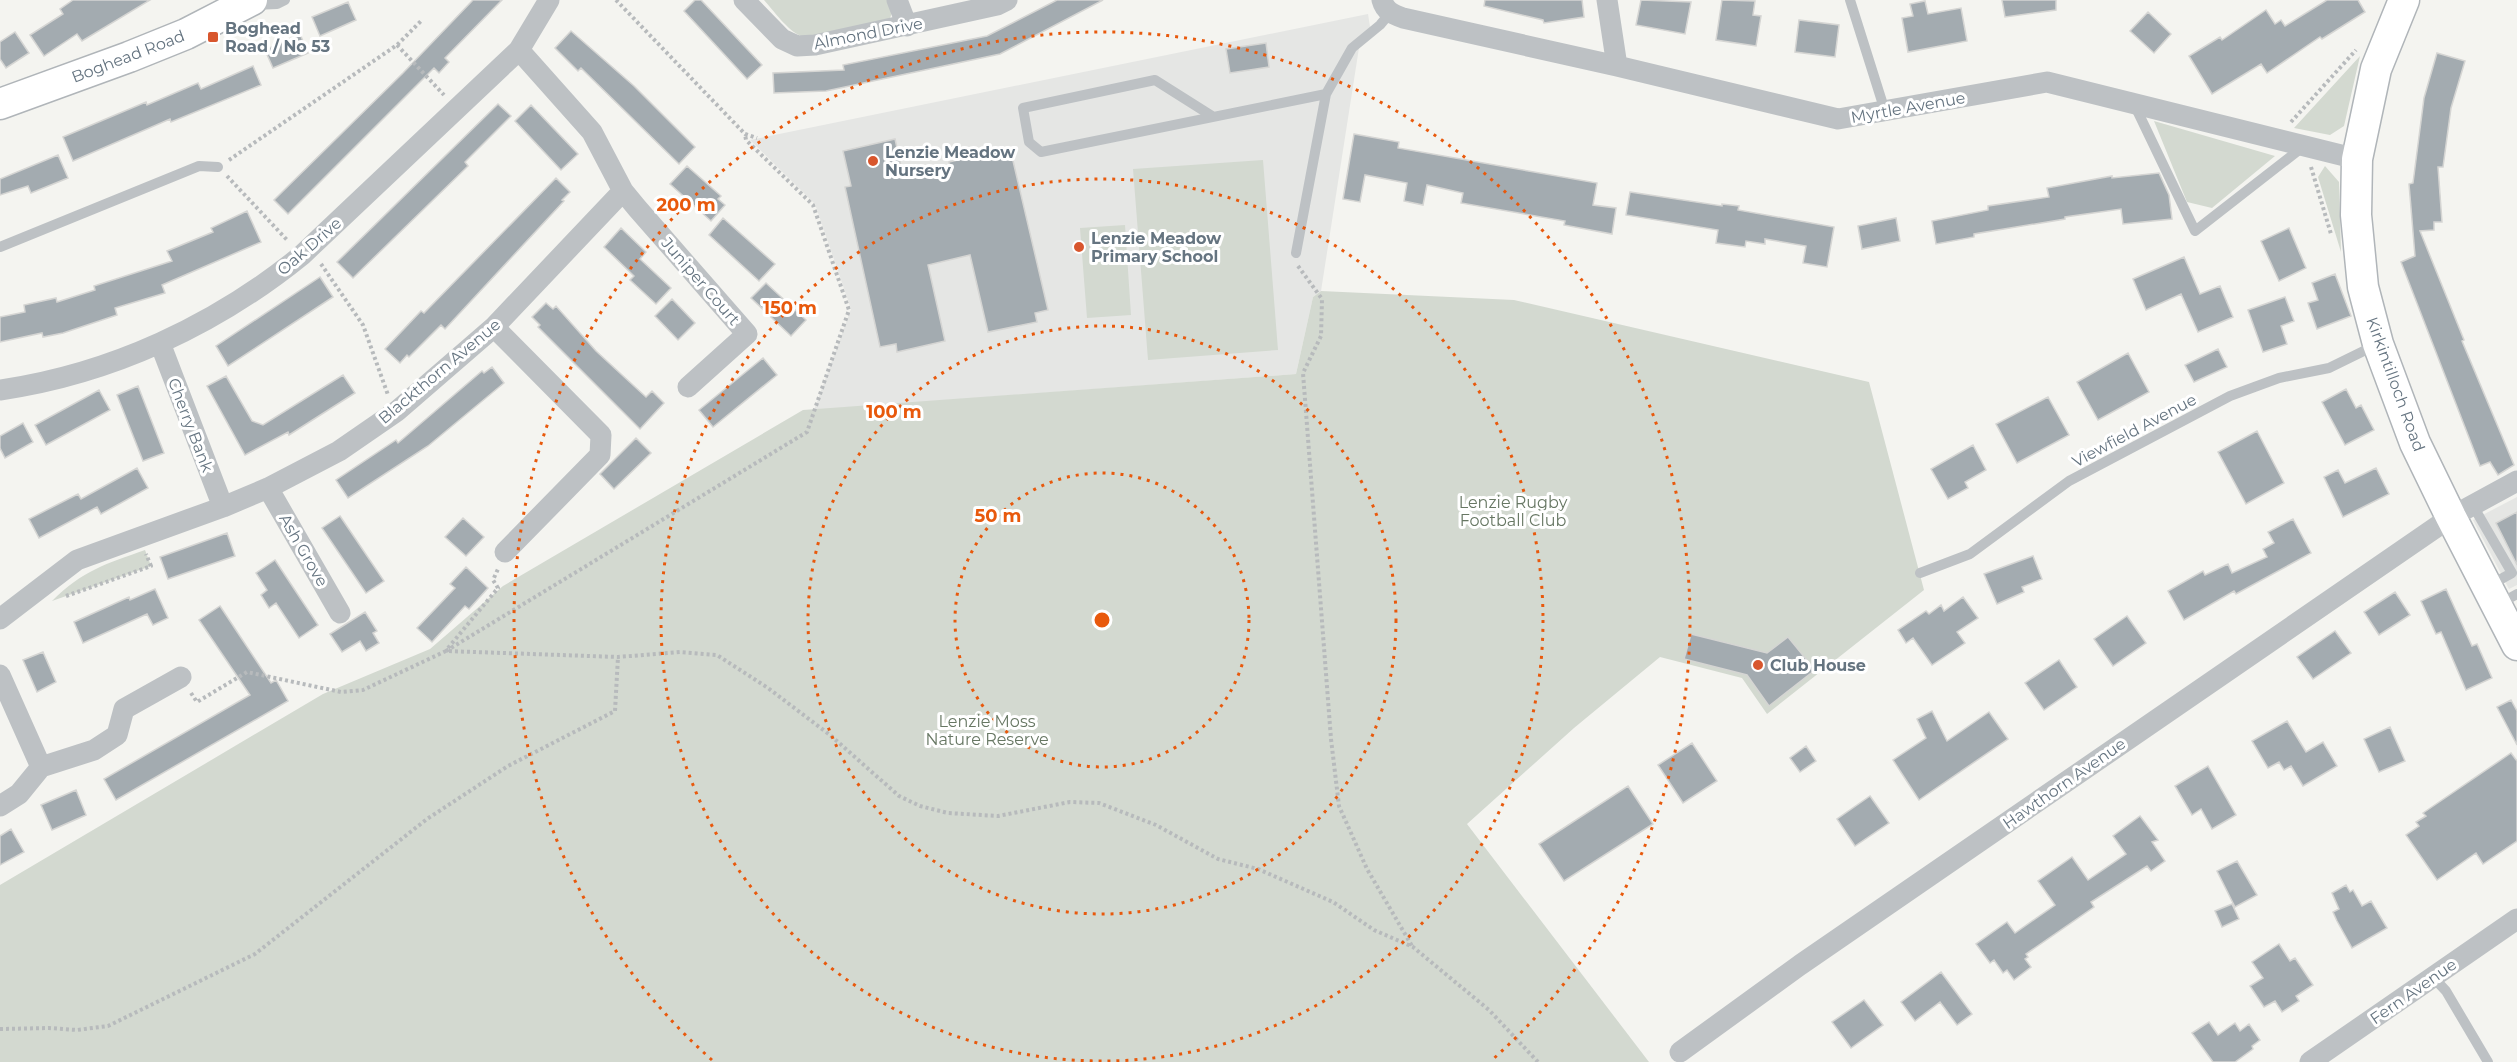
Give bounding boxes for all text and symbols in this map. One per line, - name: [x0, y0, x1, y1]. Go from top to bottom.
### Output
- street label: Almond Drive: [812, 14, 924, 53]
- place label: Boghead Road / No 53: [225, 19, 330, 56]
- street label: Boghead Road: [69, 26, 187, 87]
- marker: Boghead Road / No 53: [206, 30, 220, 44]
- street label: Myrtle Avenue: [1849, 88, 1967, 127]
- place label: Lenzie Meadow Nursery: [885, 143, 1015, 180]
- marker: Lenzie Meadow Nursery: [866, 154, 880, 168]
- text: 200 m: [656, 194, 716, 216]
- street label: Oak Drive: [273, 213, 345, 279]
- place label: Lenzie Meadow Primary School: [1091, 229, 1221, 266]
- street label: Juniper Court: [657, 233, 744, 329]
- marker: Lenzie Meadow Primary School: [1072, 240, 1086, 254]
- text: 150 m: [763, 297, 817, 319]
- street label: Kirkintilloch Road: [2362, 314, 2429, 454]
- street label: Blackthorn Avenue: [374, 315, 504, 428]
- street label: Cherry Bank: [164, 375, 217, 475]
- street label: Viewfield Avenue: [2069, 390, 2200, 471]
- text: 100 m: [866, 401, 922, 423]
- park label: Lenzie Rugby Football Club: [1459, 493, 1568, 530]
- text: 50 m: [975, 505, 1021, 527]
- street label: Ash Grove: [275, 511, 332, 590]
- centre of rings: [1092, 610, 1112, 630]
- place label: Club House: [1770, 656, 1866, 675]
- marker: Club House: [1751, 658, 1765, 672]
- park label: Lenzie Moss Nature Reserve: [925, 712, 1049, 749]
- street label: Hawthorn Avenue: [1999, 734, 2129, 833]
- street label: Fern Avenue: [2366, 955, 2460, 1028]

